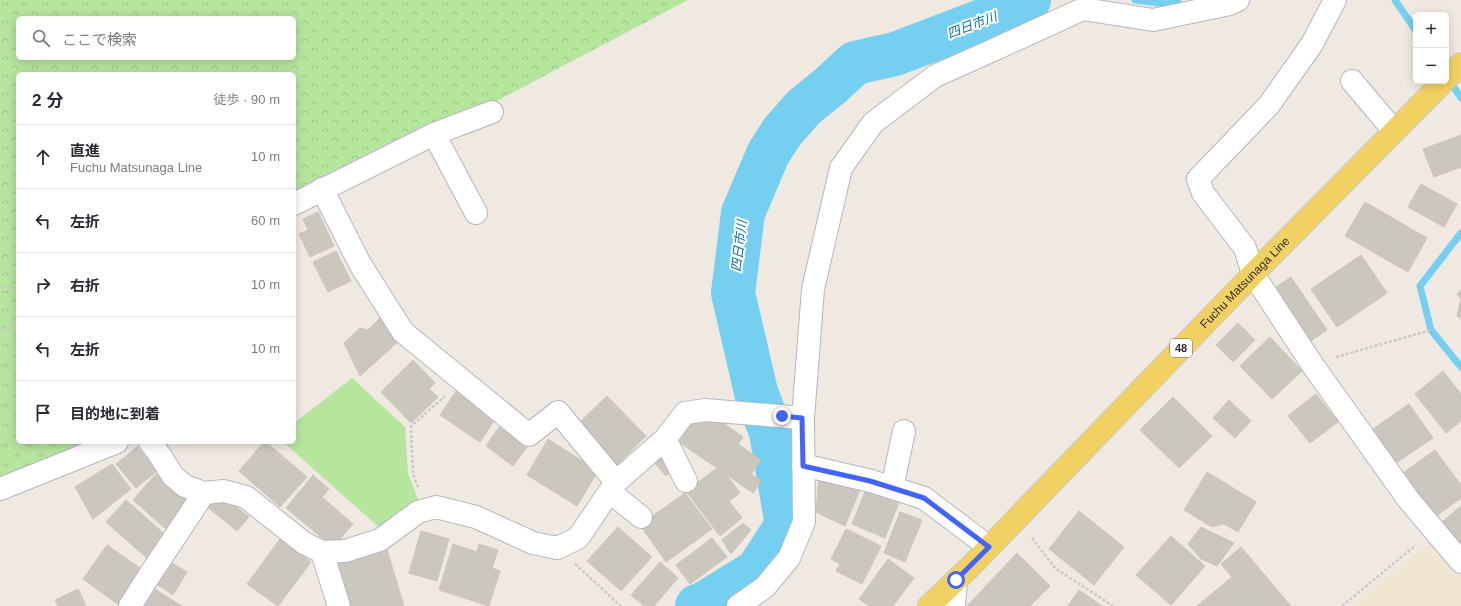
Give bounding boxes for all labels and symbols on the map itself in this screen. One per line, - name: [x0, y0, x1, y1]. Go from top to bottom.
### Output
- water label: 四日市川: [945, 8, 1001, 41]
- water label: 四日市川: [728, 217, 750, 273]
- street label: Fuchu Matsunaga Line: [1197, 234, 1293, 331]
- road number: 48: [1170, 339, 1192, 357]
- route end: [773, 407, 791, 425]
- route start: [947, 571, 965, 589]

